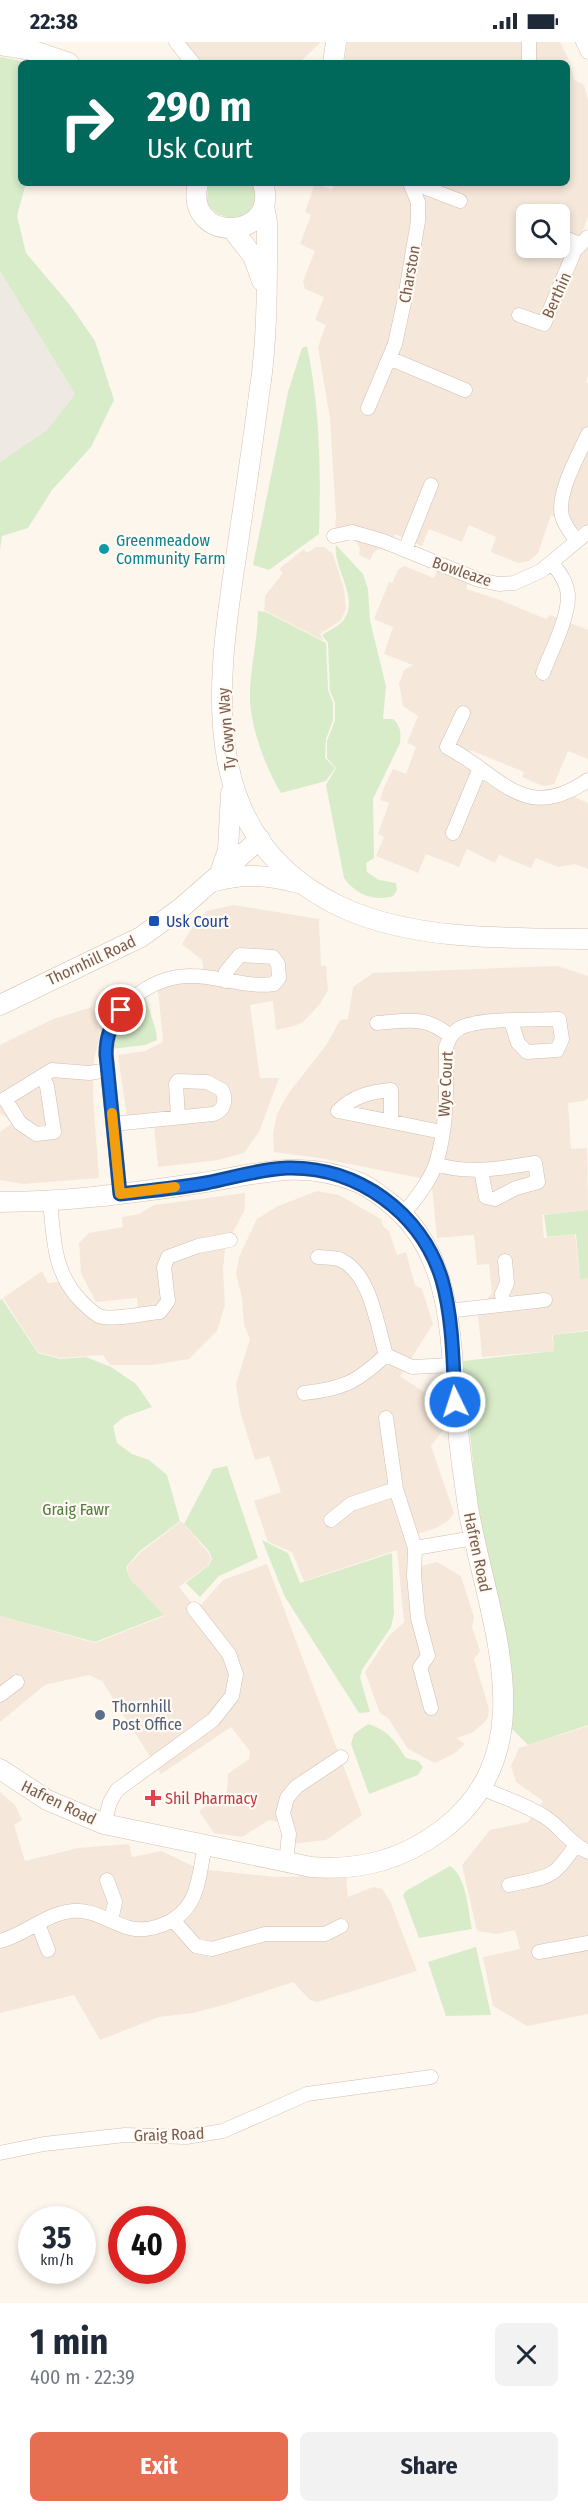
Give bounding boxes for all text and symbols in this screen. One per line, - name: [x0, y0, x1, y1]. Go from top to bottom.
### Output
- text: 22:38: [30, 8, 78, 35]
- text: 290 m: [147, 82, 252, 132]
- icon: right: [48, 84, 126, 162]
- text: Usk Court: [147, 133, 253, 165]
- map controls: [516, 204, 570, 258]
- button: search: [516, 204, 570, 258]
- street label: Charston: [395, 244, 424, 304]
- street label: Berthin: [538, 269, 575, 321]
- place label: Greenmeadow Community Farm: [116, 531, 226, 568]
- marker: Greenmeadow Community Farm: [97, 542, 111, 556]
- street label: Bowleaze: [430, 552, 494, 590]
- street label: Ty Gwyn Way: [213, 686, 240, 771]
- place label: Usk Court: [166, 912, 230, 931]
- marker: Usk Court: [147, 914, 161, 928]
- street label: Thornhill Road: [44, 932, 139, 989]
- pin: [95, 984, 146, 1035]
- icon: arrive: [104, 993, 137, 1026]
- street label: Wye Court: [434, 1050, 457, 1118]
- position arrow: [423, 1370, 487, 1434]
- park label: Graig Fawr: [42, 1500, 110, 1519]
- street label: Hafren Road: [460, 1511, 495, 1594]
- place label: Thornhill Post Office: [112, 1697, 182, 1734]
- marker: Thornhill Post Office: [93, 1708, 107, 1722]
- street label: Hafren Road: [18, 1776, 99, 1829]
- place label: Shil Pharmacy: [165, 1789, 258, 1808]
- marker: Shil Pharmacy: [146, 1791, 160, 1805]
- street label: Graig Road: [133, 2124, 205, 2145]
- speed limit sign: 40: [108, 2206, 186, 2284]
- text: 35: [43, 2220, 71, 2256]
- text: km/h: [40, 2251, 74, 2269]
- text: 1 min: [30, 2320, 108, 2364]
- button: close: [495, 2323, 558, 2386]
- text: 400 m · 22:39: [30, 2365, 135, 2389]
- button: Exit: [30, 2432, 288, 2501]
- button: Share: [300, 2432, 558, 2501]

